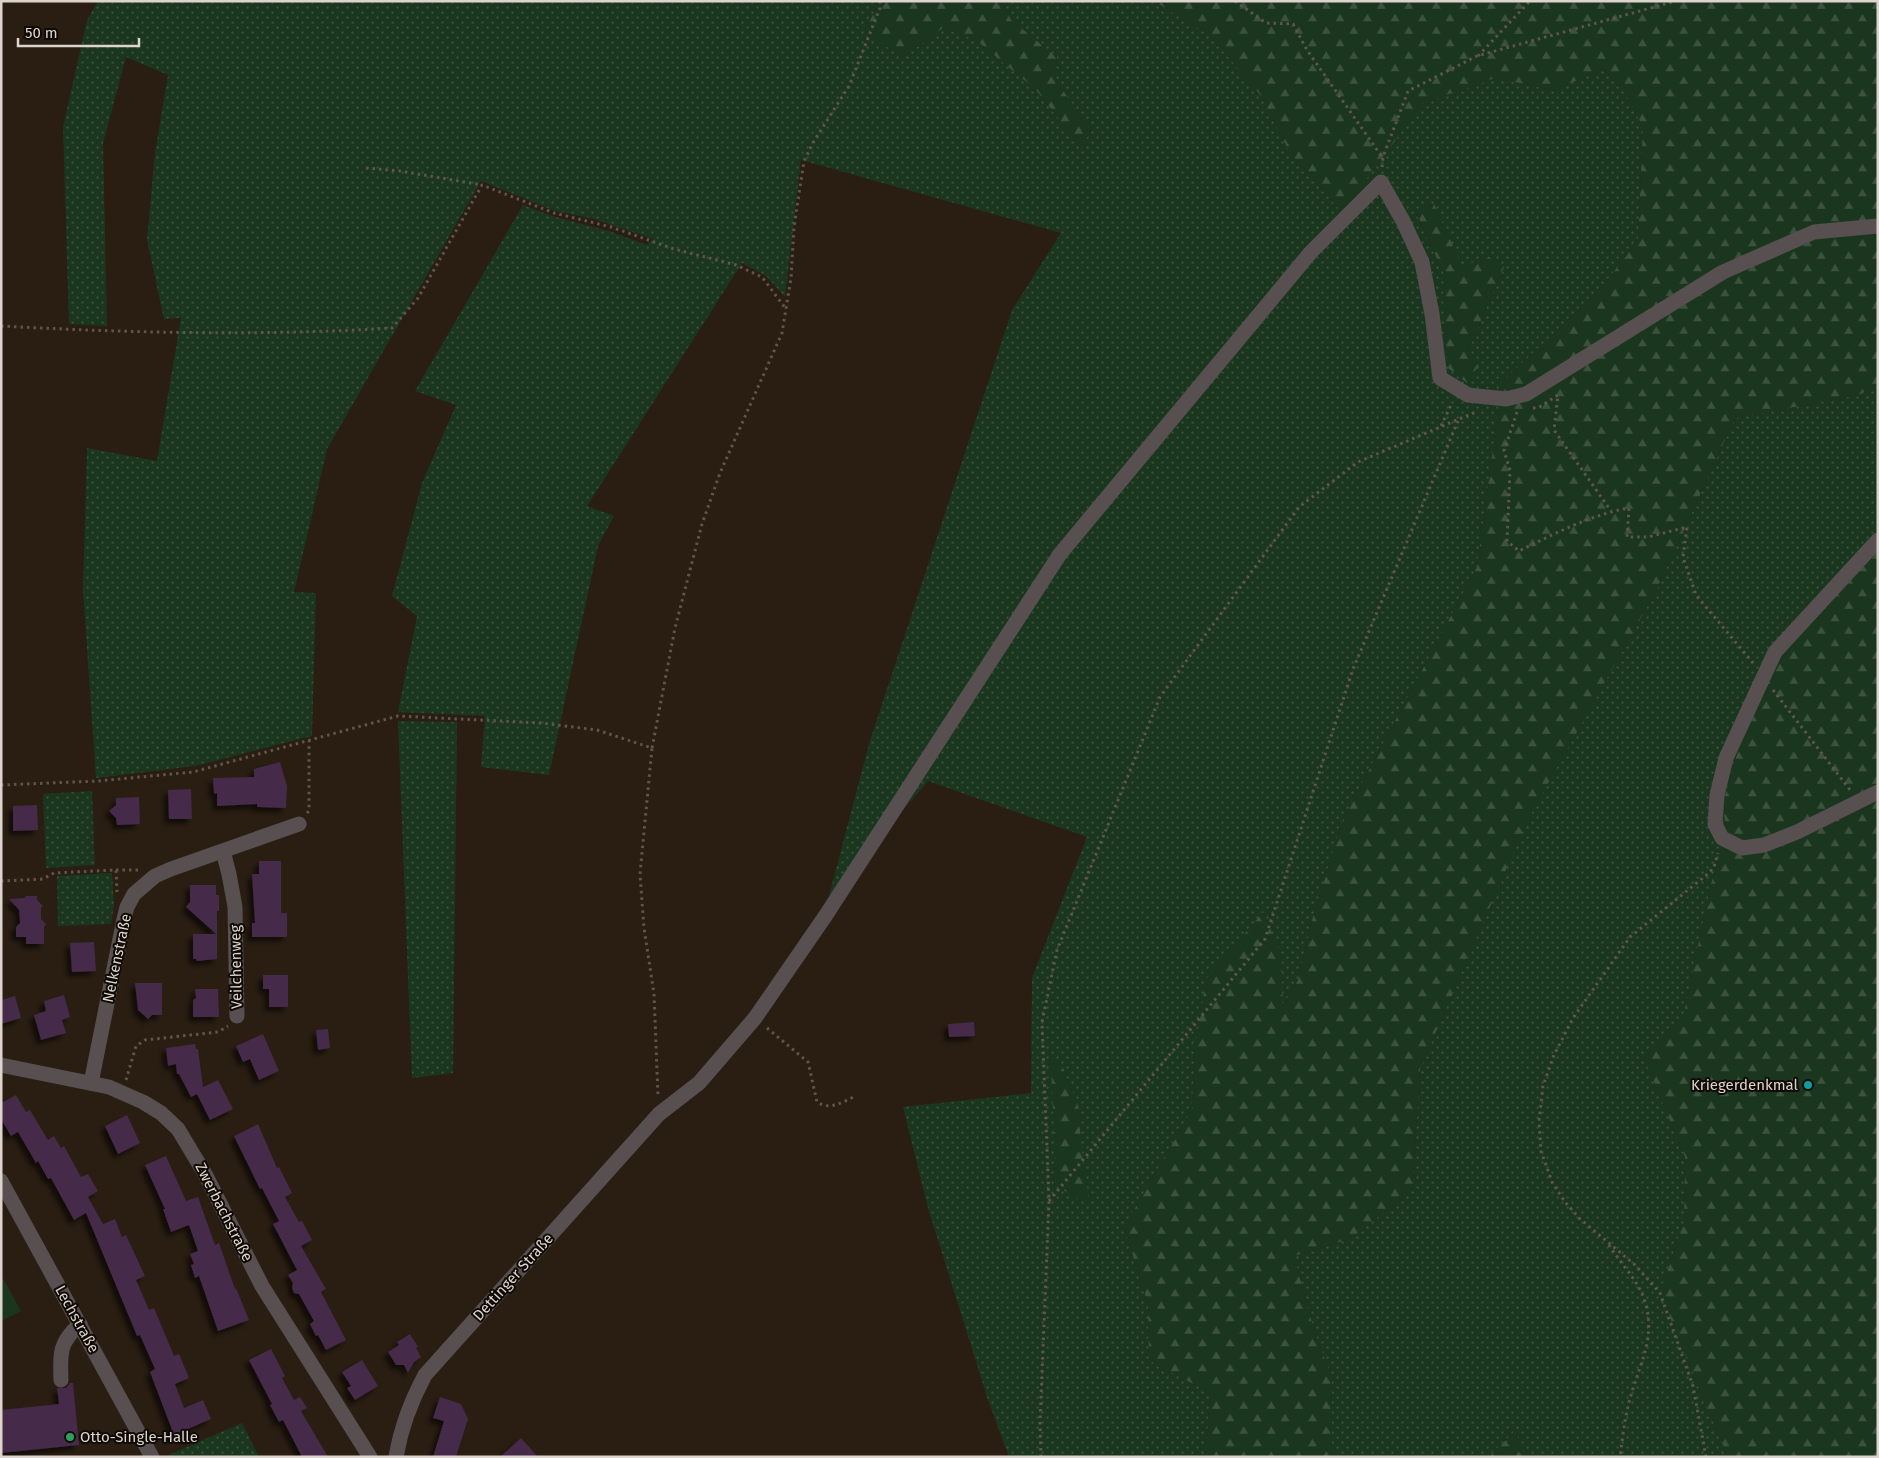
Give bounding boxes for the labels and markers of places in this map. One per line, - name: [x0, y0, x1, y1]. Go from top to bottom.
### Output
- place label: Kriegerdenkmal: [1691, 1076, 1799, 1094]
- marker: Kriegerdenkmal: [1802, 1079, 1814, 1091]
- place label: Otto-Single-Halle: [80, 1428, 198, 1446]
- marker: Otto-Single-Halle: [64, 1431, 76, 1443]

